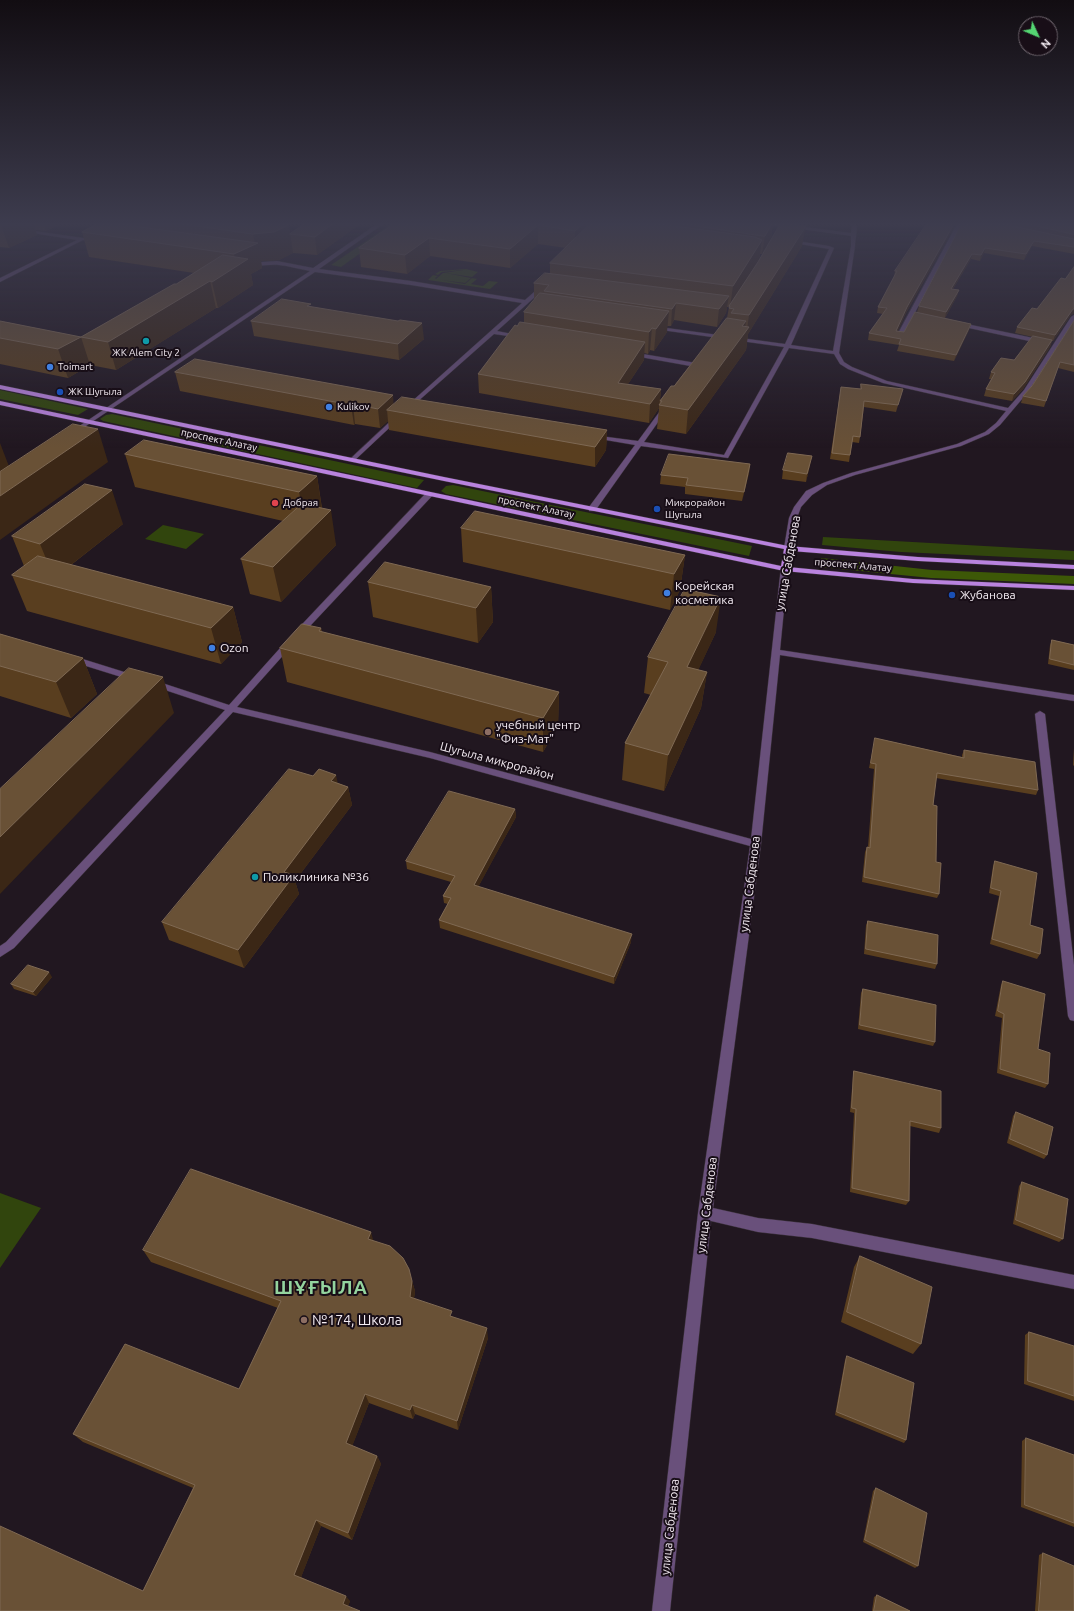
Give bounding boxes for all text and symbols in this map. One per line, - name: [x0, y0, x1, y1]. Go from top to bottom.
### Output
- north arrow: [1018, 16, 1058, 56]
- text: N: [1039, 37, 1053, 51]
- marker: ЖК Alem City 2: [141, 336, 151, 346]
- place label: ЖК Alem City 2: [112, 347, 180, 359]
- place label: Toimart: [58, 361, 93, 373]
- marker: Toimart: [45, 362, 55, 372]
- place label: ЖК Шугыла: [68, 386, 122, 398]
- marker: ЖК Шугыла: [55, 387, 65, 397]
- place label: Kulikov: [337, 401, 369, 413]
- marker: Kulikov: [324, 402, 334, 412]
- street label: проспект Алатау: [180, 426, 258, 454]
- street label: проспект Алатау: [497, 493, 575, 521]
- place label: Добрая: [283, 497, 318, 509]
- place label: Микрорайон Шугыла: [665, 497, 725, 520]
- marker: Добрая: [270, 498, 280, 508]
- marker: Микрорайон Шугыла: [652, 504, 662, 514]
- street label: улица Сабденова: [773, 514, 803, 612]
- street label: проспект Алатау: [814, 556, 892, 574]
- place label: Корейская косметика: [675, 579, 734, 607]
- marker: Корейская косметика: [662, 588, 672, 598]
- place label: Жубанова: [960, 588, 1016, 602]
- marker: Жубанова: [947, 590, 957, 600]
- place label: Ozon: [220, 641, 249, 655]
- marker: Ozon: [207, 643, 217, 653]
- place label: учебный центр "Физ-Мат": [496, 718, 580, 746]
- marker: учебный центр "Физ-Мат": [483, 727, 493, 737]
- street label: Шугыла микрорайон: [438, 739, 556, 783]
- street label: улица Сабденова: [737, 835, 763, 933]
- place label: Поликлиника №36: [263, 870, 369, 884]
- marker: Поликлиника №36: [250, 872, 260, 882]
- street label: улица Сабденова: [694, 1156, 720, 1254]
- district label: ШҰҒЫЛА: [274, 1277, 368, 1299]
- place label: №174, Школа: [312, 1312, 402, 1328]
- marker: №174, Школа: [299, 1315, 309, 1325]
- street label: улица Сабденова: [658, 1478, 682, 1576]

